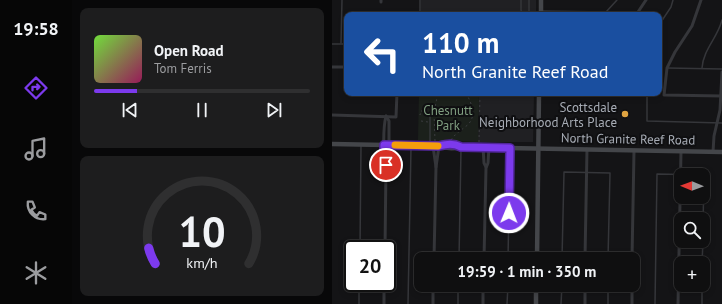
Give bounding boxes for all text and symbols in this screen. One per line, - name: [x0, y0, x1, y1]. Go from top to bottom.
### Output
- text: 19:58: [13, 17, 59, 40]
- text: 110 m: [422, 24, 499, 61]
- icon: left: [356, 28, 408, 80]
- text: Open Road: [154, 41, 224, 60]
- text: Tom Ferris: [154, 60, 212, 77]
- text: North Granite Reef Road: [422, 60, 608, 83]
- icon: directions: [22, 74, 50, 102]
- icon: previous: [119, 99, 141, 121]
- icon: pause: [191, 99, 213, 121]
- icon: next: [263, 99, 285, 121]
- place label: Scottsdale Neighborhood Arts Place: [479, 99, 617, 131]
- park label: Chesnutt Park: [423, 102, 473, 134]
- marker: Scottsdale Neighborhood Arts Place: [620, 109, 630, 119]
- street label: North Granite Reef Road: [561, 129, 695, 149]
- icon: music: [22, 135, 50, 163]
- pin: [369, 148, 403, 182]
- icon: arrive: [375, 154, 397, 176]
- north arrow: [674, 168, 710, 204]
- map controls: [674, 168, 710, 292]
- position arrow: [488, 192, 530, 234]
- icon: phone: [22, 197, 50, 225]
- text: 10: [178, 205, 226, 258]
- button: search: [674, 212, 710, 248]
- speed limit sign: 20: [344, 240, 396, 292]
- text: km/h: [186, 253, 218, 272]
- button: +: [674, 256, 710, 292]
- icon: climate: [22, 259, 50, 287]
- text: 19:59 · 1 min · 350 m: [458, 262, 596, 281]

